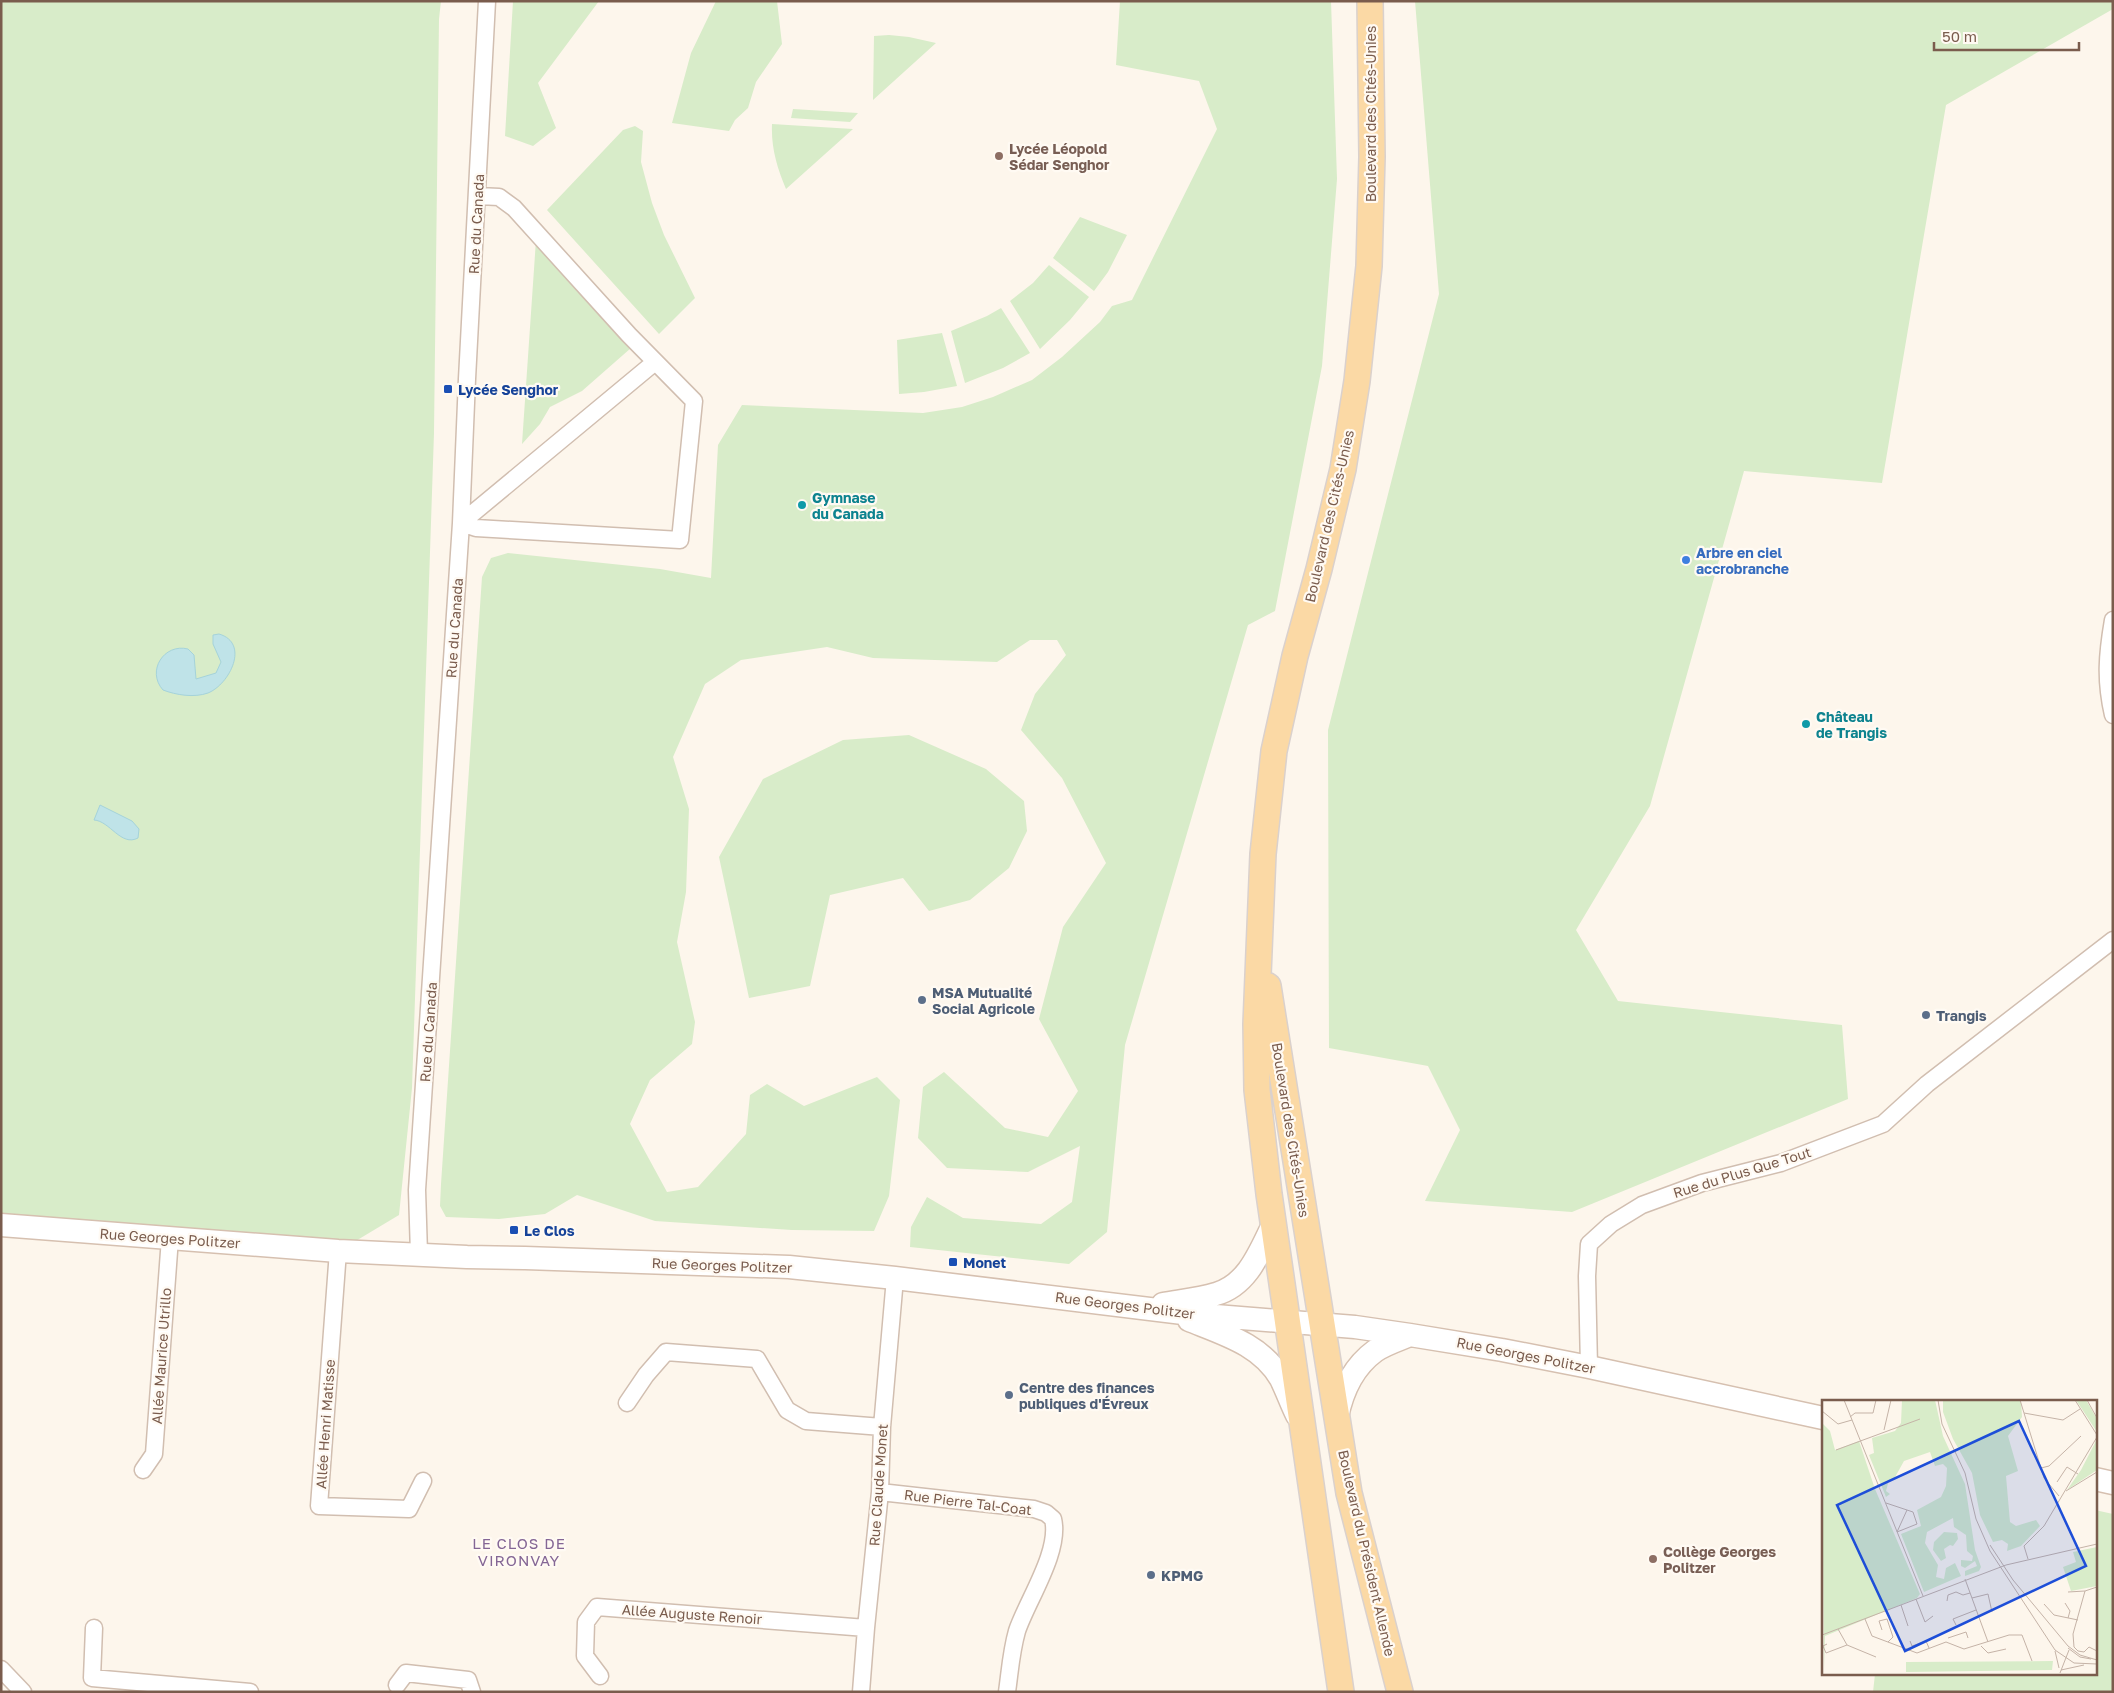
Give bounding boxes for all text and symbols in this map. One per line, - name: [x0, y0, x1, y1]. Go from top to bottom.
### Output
- scale bar: [1934, 20, 2079, 52]
- street label: Boulevard des Cités-Unies: [1362, 26, 1379, 202]
- text: 50 m: [1942, 27, 1977, 45]
- place label: Lycée Léopold Sédar Senghor: [1009, 140, 1110, 173]
- marker: Lycée Léopold Sédar Senghor: [993, 150, 1005, 162]
- street label: Rue du Canada: [465, 173, 487, 275]
- place label: Lycée Senghor: [458, 381, 559, 398]
- marker: Lycée Senghor: [442, 383, 454, 395]
- street label: Boulevard des Cités-Unies: [1301, 428, 1357, 604]
- place label: Gymnase du Canada: [812, 489, 884, 522]
- marker: Gymnase du Canada: [796, 499, 808, 511]
- place label: Arbre en ciel accrobranche: [1696, 544, 1789, 577]
- marker: Arbre en ciel accrobranche: [1680, 554, 1692, 566]
- street label: Rue du Canada: [442, 577, 466, 679]
- place label: Château de Trangis: [1816, 708, 1887, 741]
- marker: Château de Trangis: [1800, 718, 1812, 730]
- street label: Rue du Canada: [416, 981, 440, 1083]
- place label: MSA Mutualité Social Agricole: [932, 984, 1035, 1017]
- marker: MSA Mutualité Social Agricole: [916, 994, 928, 1006]
- place label: Trangis: [1936, 1007, 1987, 1024]
- marker: Trangis: [1920, 1009, 1932, 1021]
- street label: Boulevard des Cités-Unies: [1269, 1041, 1313, 1219]
- street label: Rue du Plus Que Tout: [1671, 1143, 1813, 1201]
- place label: Le Clos: [524, 1222, 575, 1239]
- marker: Le Clos: [508, 1224, 520, 1236]
- street label: Rue Georges Politzer: [99, 1225, 241, 1251]
- street label: Rue Georges Politzer: [651, 1254, 793, 1276]
- place label: Monet: [963, 1254, 1007, 1271]
- marker: Monet: [947, 1256, 959, 1268]
- street label: Allée Maurice Utrillo: [148, 1287, 174, 1425]
- street label: Rue Georges Politzer: [1054, 1288, 1197, 1322]
- street label: Rue Georges Politzer: [1455, 1333, 1597, 1377]
- street label: Allée Henri Matisse: [312, 1359, 338, 1489]
- place label: Centre des finances publiques d'Évreux: [1019, 1379, 1155, 1412]
- marker: Centre des finances publiques d'Évreux: [1003, 1389, 1015, 1401]
- inset map: [1822, 1400, 2096, 1676]
- street label: Rue Claude Monet: [865, 1423, 891, 1547]
- street label: Boulevard du Président Allende: [1335, 1448, 1399, 1658]
- street label: Rue Pierre Tal-Coat: [903, 1486, 1033, 1518]
- district label: LE CLOS DE VIRONVAY: [472, 1534, 566, 1569]
- place label: Collège Georges Politzer: [1663, 1543, 1776, 1576]
- marker: Collège Georges Politzer: [1647, 1553, 1659, 1565]
- place label: KPMG: [1161, 1567, 1203, 1584]
- marker: KPMG: [1145, 1569, 1157, 1581]
- street label: Allée Auguste Renoir: [621, 1601, 763, 1627]

